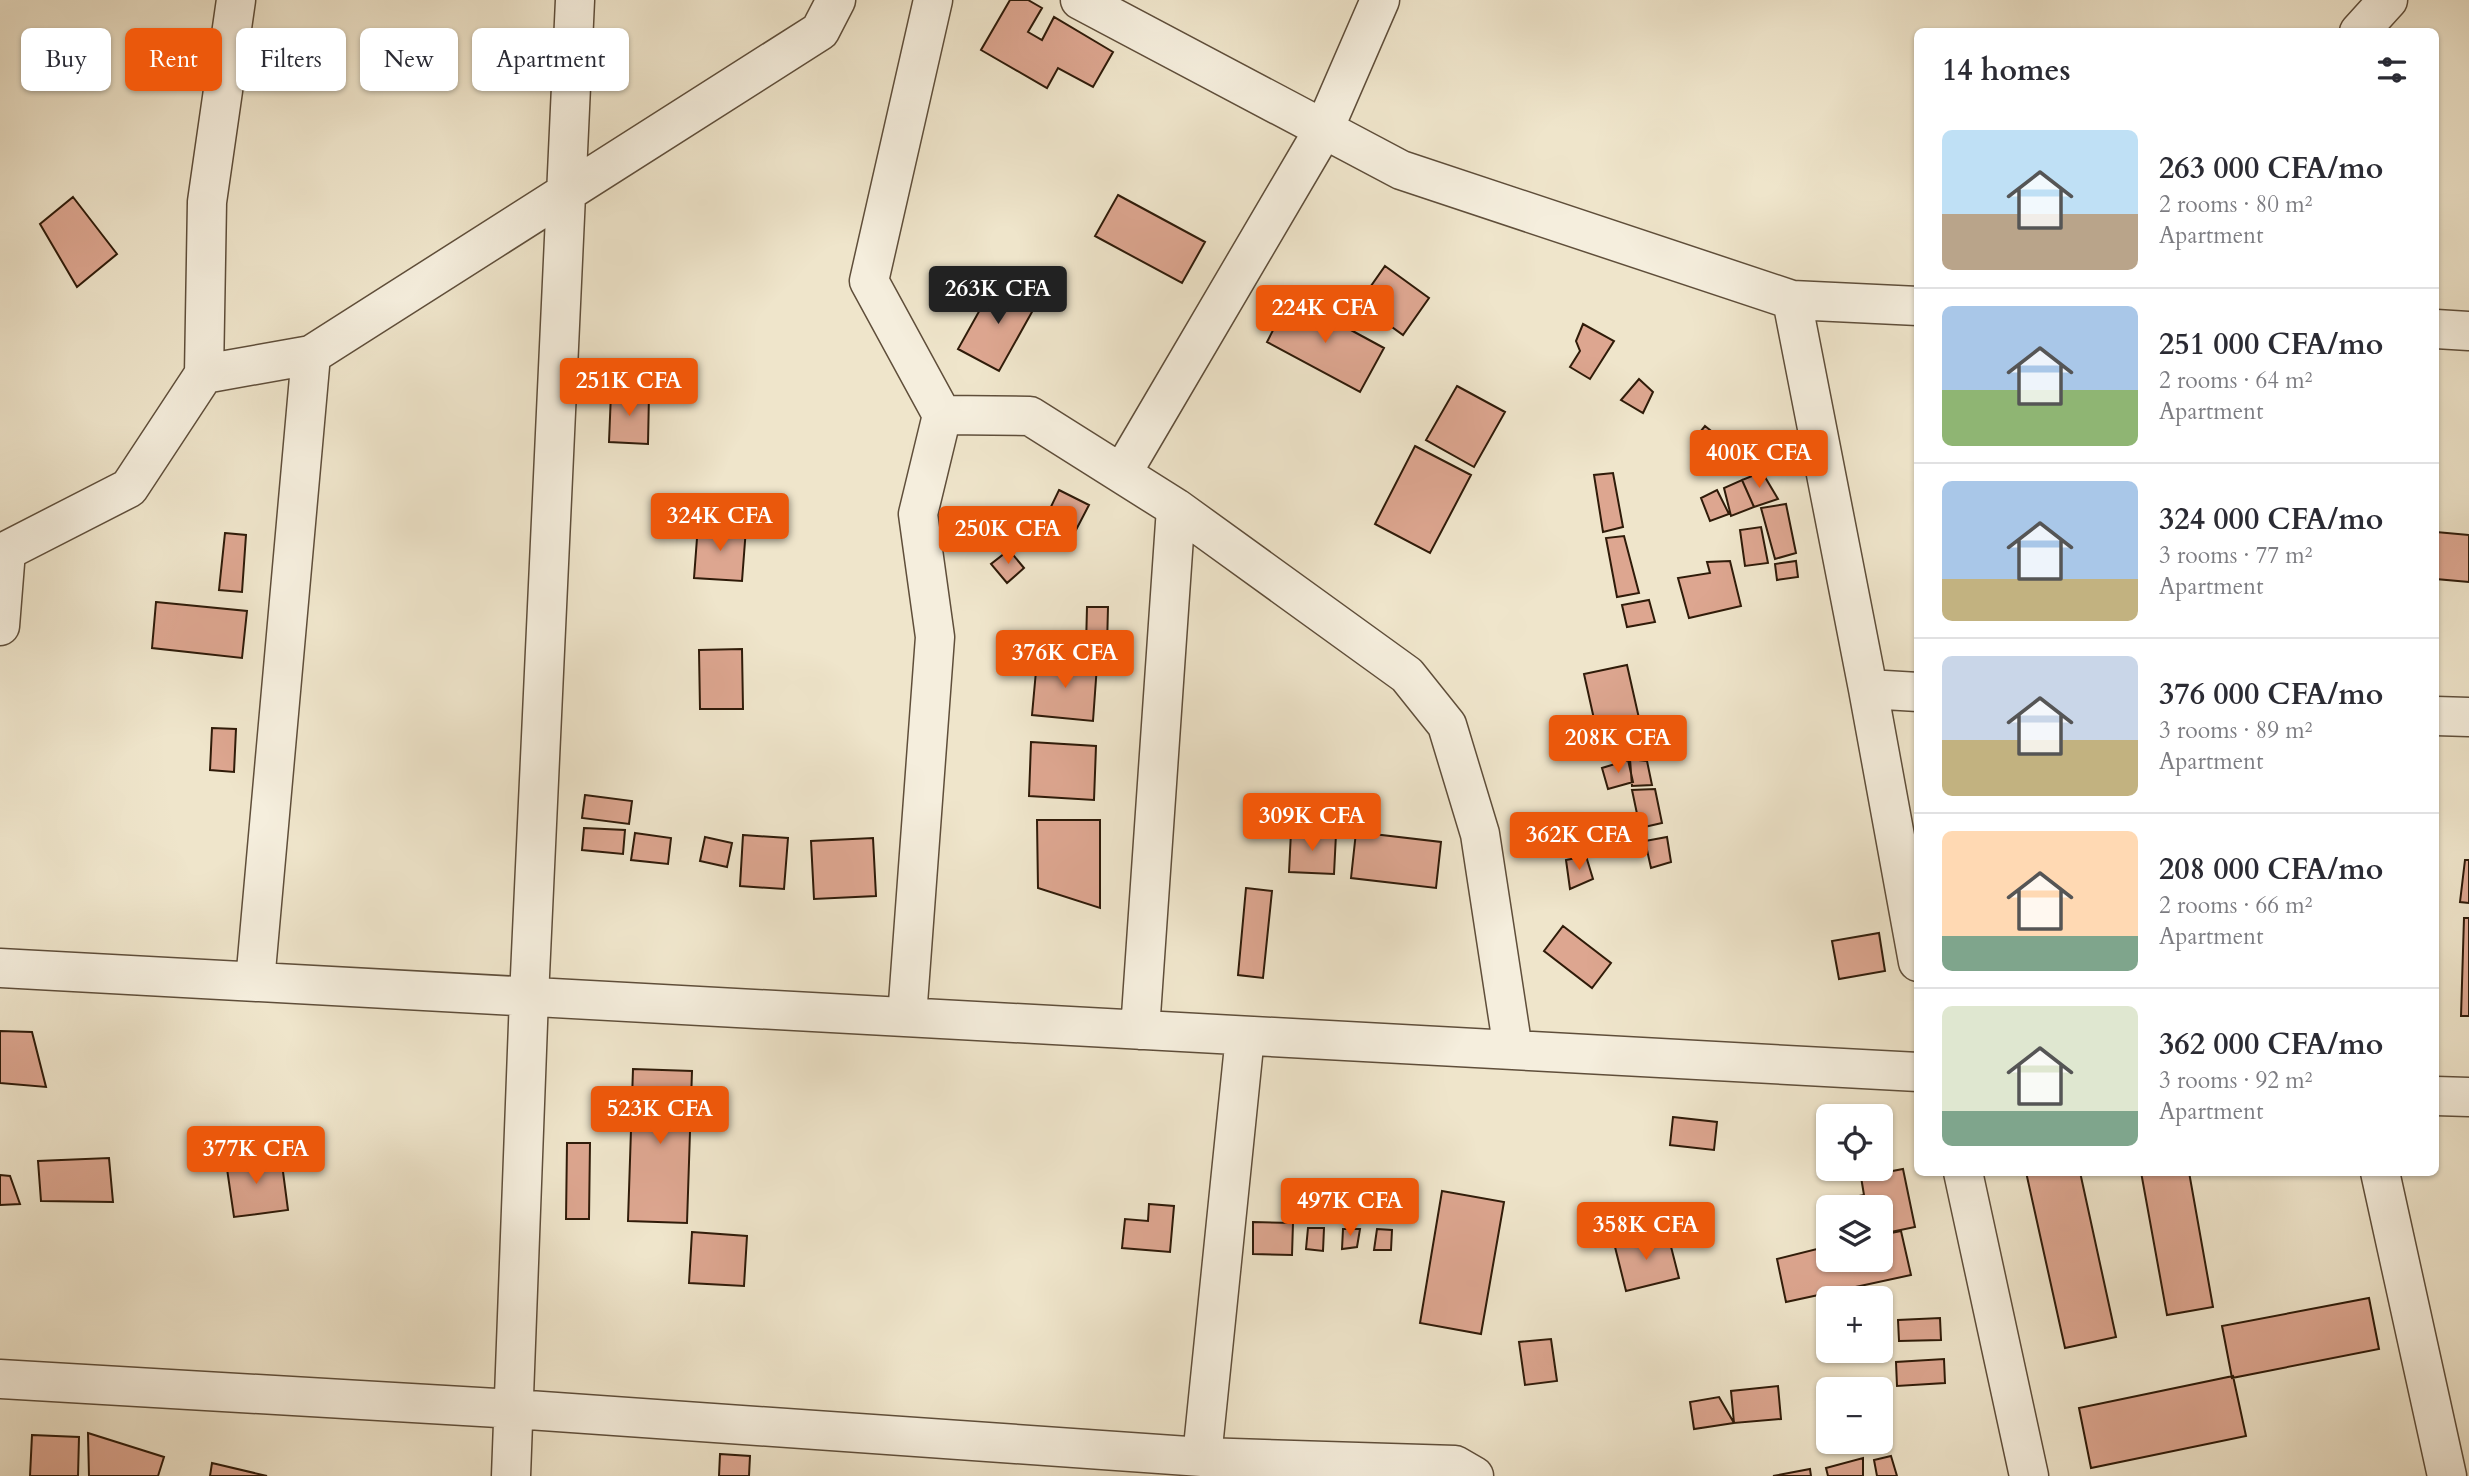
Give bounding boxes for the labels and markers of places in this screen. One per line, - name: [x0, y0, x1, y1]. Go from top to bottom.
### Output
- pin: 263K CFA: [926, 266, 1070, 326]
- pin: 224K CFA: [1253, 286, 1397, 345]
- pin: 251K CFA: [557, 358, 701, 418]
- pin: 400K CFA: [1687, 430, 1831, 490]
- pin: 324K CFA: [648, 494, 792, 553]
- pin: 250K CFA: [936, 506, 1080, 566]
- pin: 376K CFA: [993, 630, 1137, 690]
- pin: 208K CFA: [1546, 716, 1690, 775]
- pin: 309K CFA: [1240, 794, 1384, 853]
- pin: 362K CFA: [1507, 812, 1651, 872]
- pin: 523K CFA: [588, 1086, 732, 1146]
- pin: 377K CFA: [184, 1126, 328, 1186]
- pin: 497K CFA: [1278, 1178, 1422, 1238]
- pin: 358K CFA: [1574, 1202, 1718, 1262]

